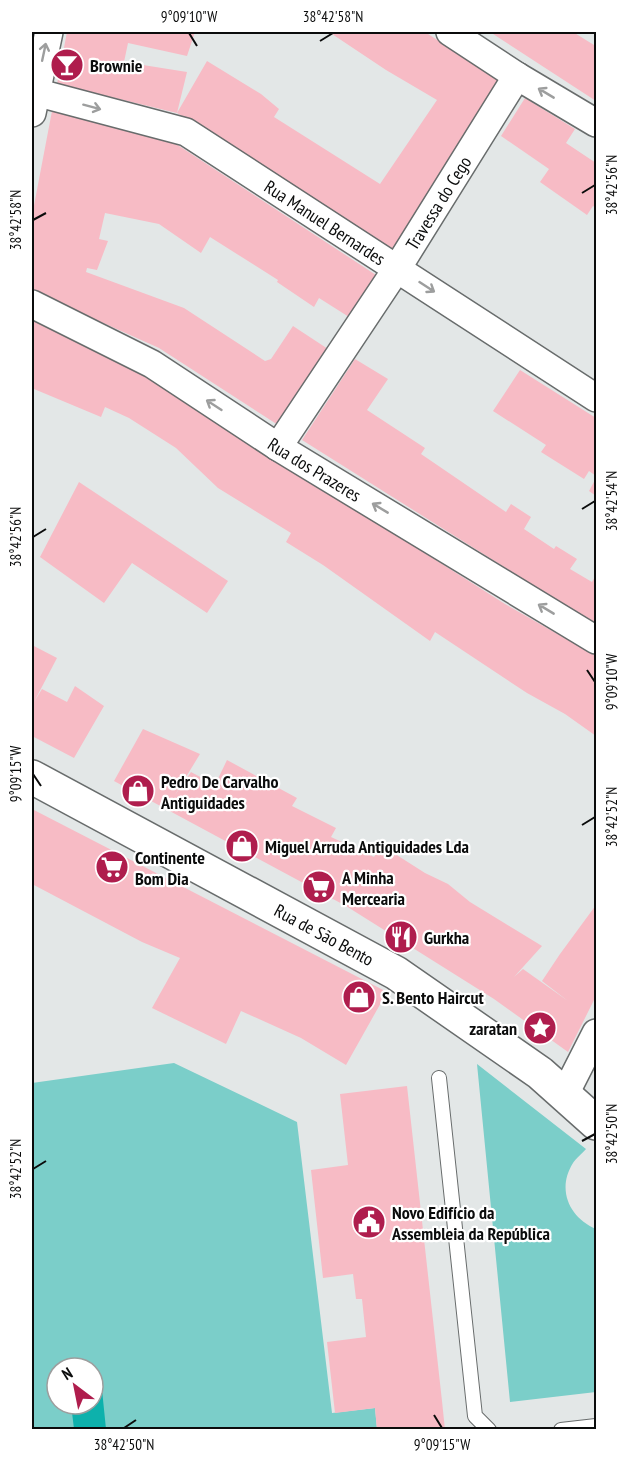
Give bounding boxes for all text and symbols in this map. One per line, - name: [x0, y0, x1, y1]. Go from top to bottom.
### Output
- text: 9°09'10"W: [161, 7, 217, 26]
- text: 38°42'58"N: [303, 7, 363, 26]
- one-way arrow: [39, 42, 50, 62]
- bar icon: Brownie: [49, 47, 85, 83]
- place label: Brownie: [90, 54, 143, 77]
- one-way arrow: [538, 87, 555, 99]
- one-way arrow: [82, 102, 101, 113]
- street label: Travessa do Cego: [400, 151, 476, 254]
- text: 38°42'56"N: [602, 155, 621, 215]
- street label: Rua Manuel Bernardes: [260, 175, 390, 270]
- text: 38°42'58"N: [6, 190, 25, 250]
- one-way arrow: [418, 281, 435, 293]
- one-way arrow: [207, 399, 223, 411]
- street label: Rua dos Prazeres: [264, 432, 366, 506]
- text: 38°42'54"N: [602, 471, 621, 531]
- one-way arrow: [372, 502, 389, 514]
- text: 38°42'56"N: [6, 507, 25, 567]
- one-way arrow: [538, 603, 555, 615]
- text: 9°09'10"W: [602, 654, 621, 710]
- text: 9°09'15"W: [6, 746, 25, 802]
- place label: Pedro De Carvalho Antiguidades: [160, 770, 278, 814]
- shop icon: Pedro De Carvalho Antiguidades: [120, 773, 156, 809]
- text: 38°42'52"N: [602, 787, 621, 847]
- shop icon: Miguel Arruda Antiguidades Lda: [224, 828, 260, 864]
- place label: Miguel Arruda Antiguidades Lda: [265, 835, 469, 858]
- place label: Continente Bom Dia: [135, 846, 205, 890]
- supermarket icon: Continente Bom Dia: [94, 849, 130, 885]
- place label: A Minha Mercearia: [341, 866, 405, 910]
- supermarket icon: A Minha Mercearia: [301, 869, 337, 905]
- street label: Rua de São Bento: [271, 898, 378, 971]
- restaurant icon: Gurkha: [383, 919, 419, 955]
- place label: Gurkha: [424, 926, 469, 949]
- shop icon: S. Bento Haircut: [341, 979, 377, 1015]
- place label: S. Bento Haircut: [382, 986, 485, 1009]
- place icon: zaratan: [522, 1010, 558, 1046]
- place label: zaratan: [469, 1017, 517, 1040]
- text: 38°42'50"N: [602, 1104, 621, 1164]
- text: 38°42'52"N: [6, 1139, 25, 1199]
- place label: Novo Edifício da Assembleia da República: [391, 1201, 550, 1245]
- public building icon: Novo Edifício da Assembleia da República: [351, 1204, 387, 1240]
- north arrow: [45, 1356, 105, 1416]
- text: N: [58, 1363, 76, 1384]
- text: 38°42'50"N: [94, 1435, 154, 1454]
- text: 9°09'15"W: [414, 1435, 470, 1454]

